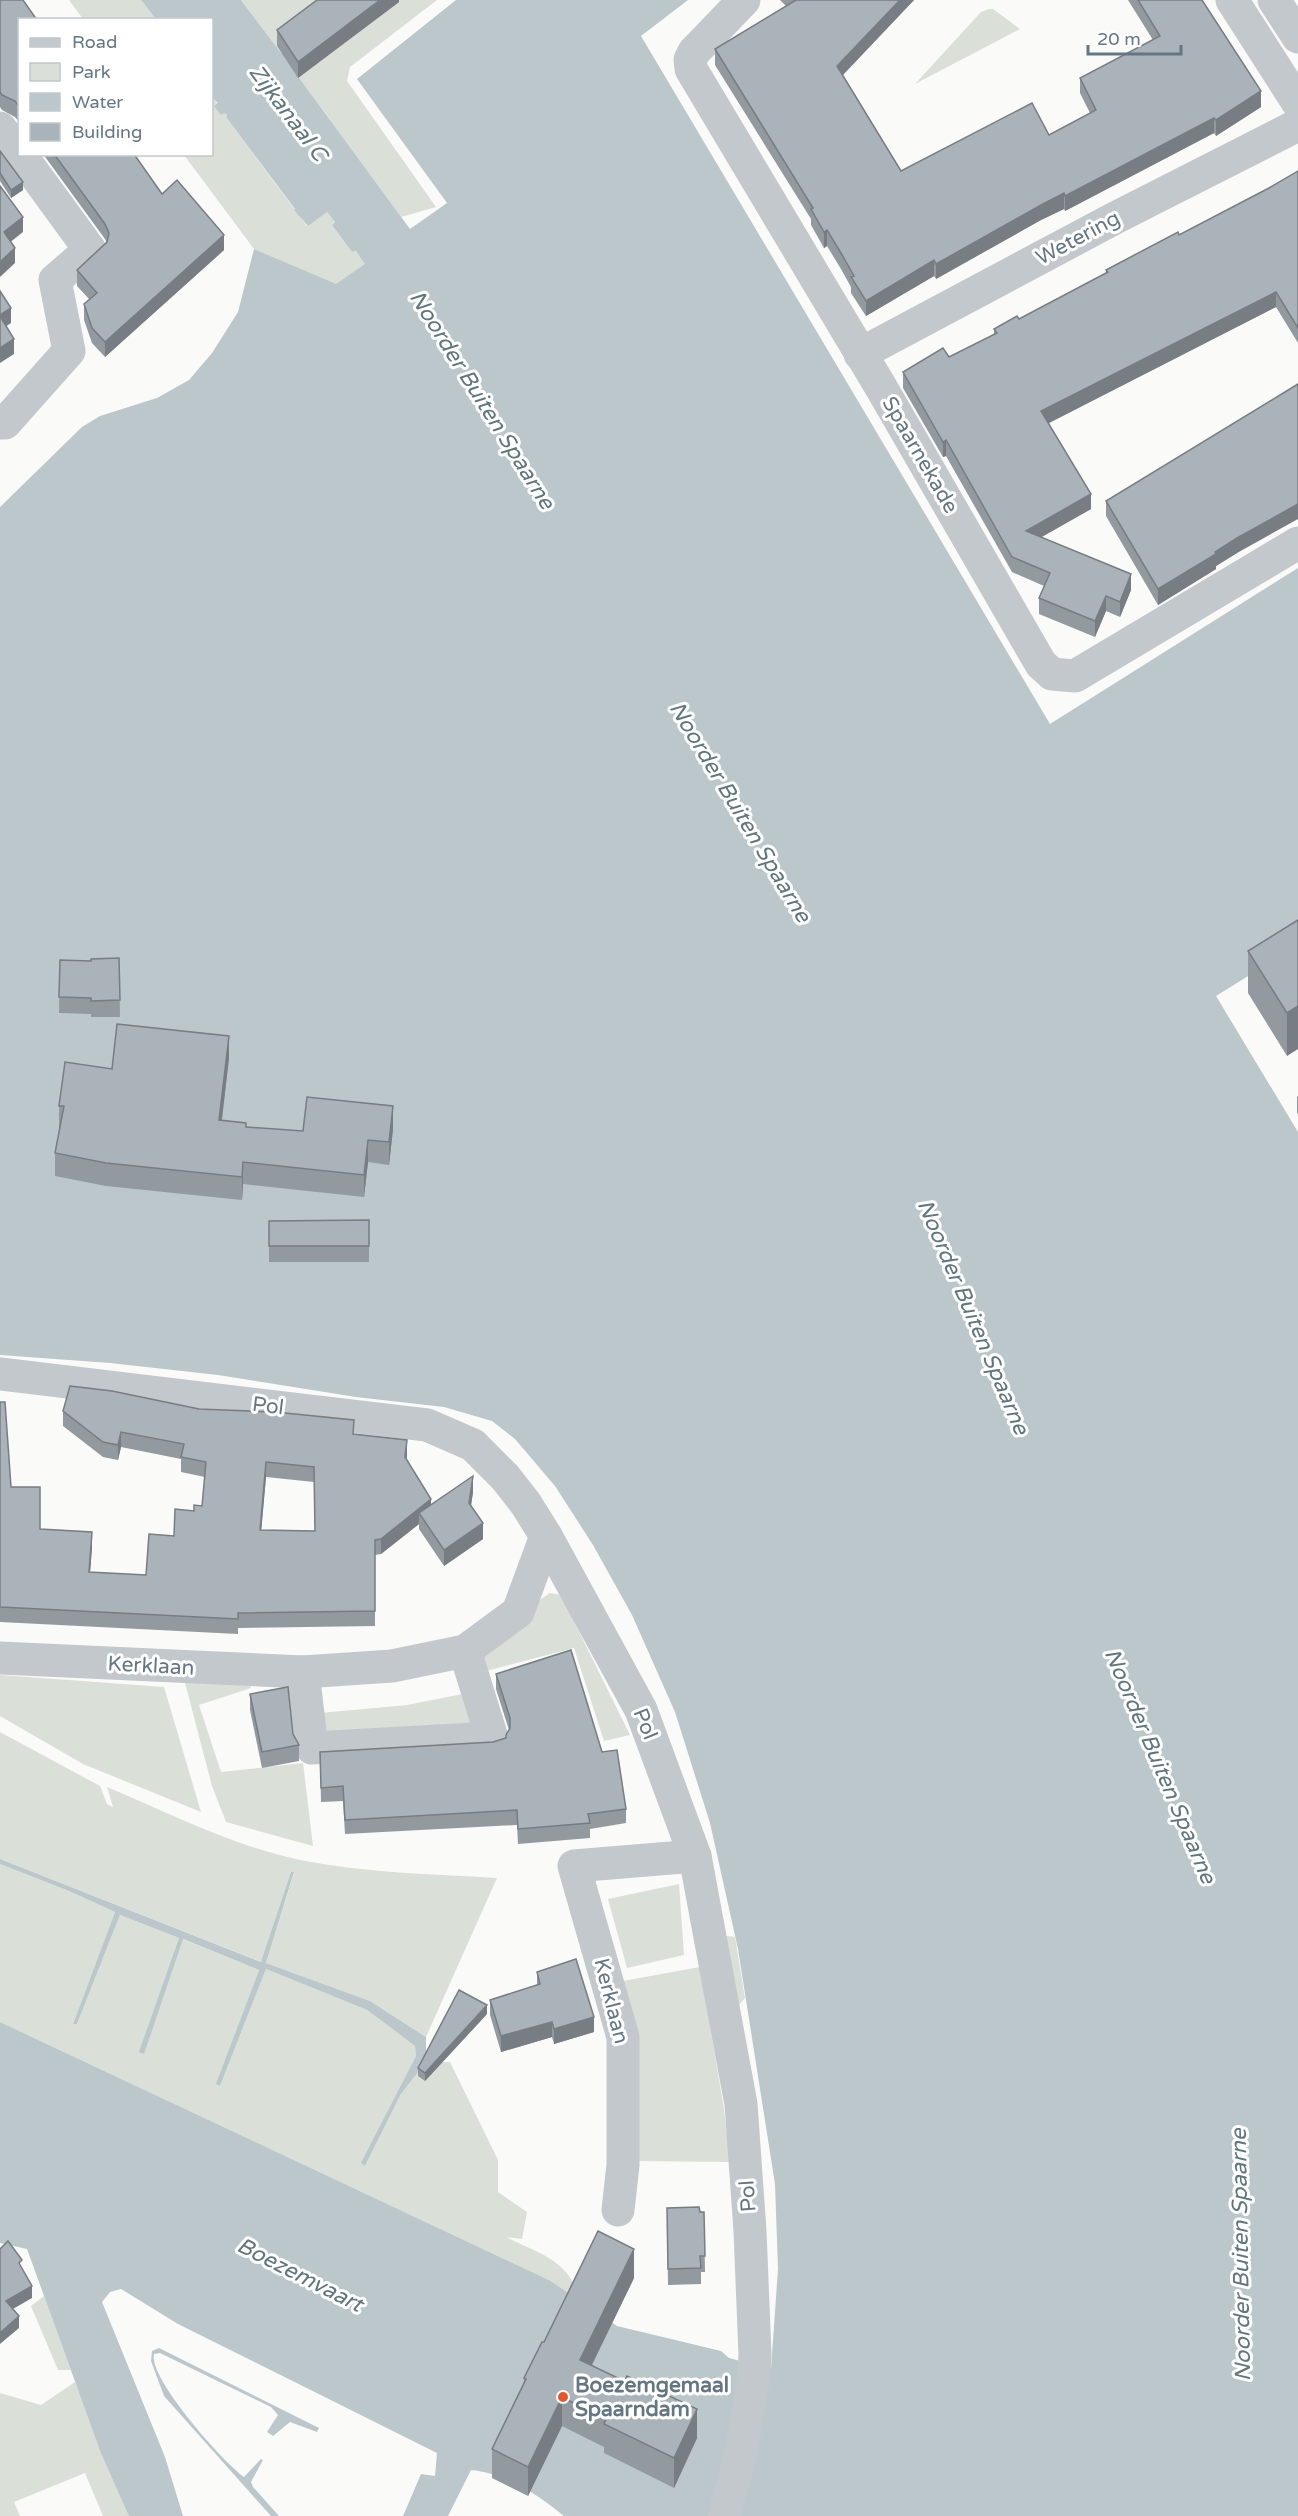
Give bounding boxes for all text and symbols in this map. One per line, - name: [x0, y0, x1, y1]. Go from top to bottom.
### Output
- legend: [18, 18, 213, 156]
- scale bar: [1088, 18, 1181, 56]
- text: 20 m: [1097, 28, 1141, 50]
- text: Road: [72, 31, 117, 53]
- water label: Zijkanaal C: [243, 60, 334, 168]
- text: Park: [72, 61, 111, 83]
- text: Water: [72, 91, 123, 113]
- text: Building: [72, 121, 142, 143]
- street label: Wetering: [1032, 206, 1124, 270]
- water label: Noorder Buiten Spaarne: [404, 286, 561, 515]
- street label: Spaarnekade: [877, 392, 964, 518]
- water label: Noorder Buiten Spaarne: [664, 697, 817, 928]
- water label: Noorder Buiten Spaarne: [912, 1196, 1035, 1440]
- street label: Pol: [251, 1392, 285, 1420]
- water label: Noorder Buiten Spaarne: [1099, 1645, 1222, 1889]
- street label: Kerklaan: [107, 1651, 195, 1681]
- street label: Pol: [627, 1705, 663, 1743]
- street label: Kerklaan: [588, 1956, 634, 2046]
- water label: Noorder Buiten Spaarne: [1226, 2127, 1256, 2382]
- street label: Pol: [734, 2179, 762, 2213]
- water label: Boezemvaart: [233, 2232, 369, 2319]
- place label: Boezemgemaal Spaarndam: [575, 2373, 729, 2422]
- marker: Boezemgemaal Spaarndam: [556, 2390, 570, 2404]

